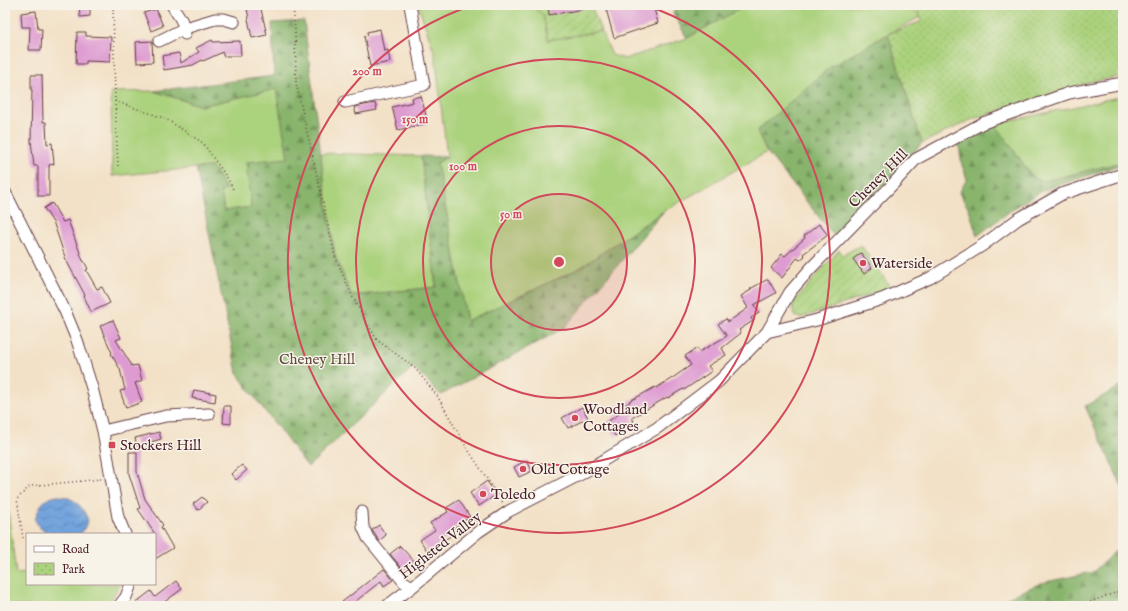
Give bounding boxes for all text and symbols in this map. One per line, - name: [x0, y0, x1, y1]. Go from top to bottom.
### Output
- text: 200 m: [352, 64, 382, 79]
- text: 150 m: [402, 112, 429, 127]
- street label: Cheney Hill: [845, 144, 913, 212]
- text: 100 m: [449, 159, 478, 174]
- text: 50 m: [500, 207, 523, 222]
- place label: Waterside: [871, 254, 933, 273]
- centre of rings: [552, 255, 566, 269]
- marker: Waterside: [858, 258, 868, 268]
- park label: Cheney Hill: [279, 350, 356, 369]
- place label: Woodland Cottages: [583, 400, 648, 436]
- marker: Woodland Cottages: [570, 413, 580, 423]
- place label: Stockers Hill: [120, 436, 202, 455]
- marker: Stockers Hill: [107, 440, 117, 450]
- place label: Old Cottage: [531, 460, 609, 479]
- marker: Old Cottage: [518, 464, 528, 474]
- place label: Toledo: [491, 485, 536, 504]
- marker: Toledo: [478, 489, 488, 499]
- street label: Highsted Valley: [395, 507, 486, 583]
- legend: [26, 533, 156, 585]
- text: Road: [62, 542, 90, 557]
- text: Park: [62, 562, 85, 577]

